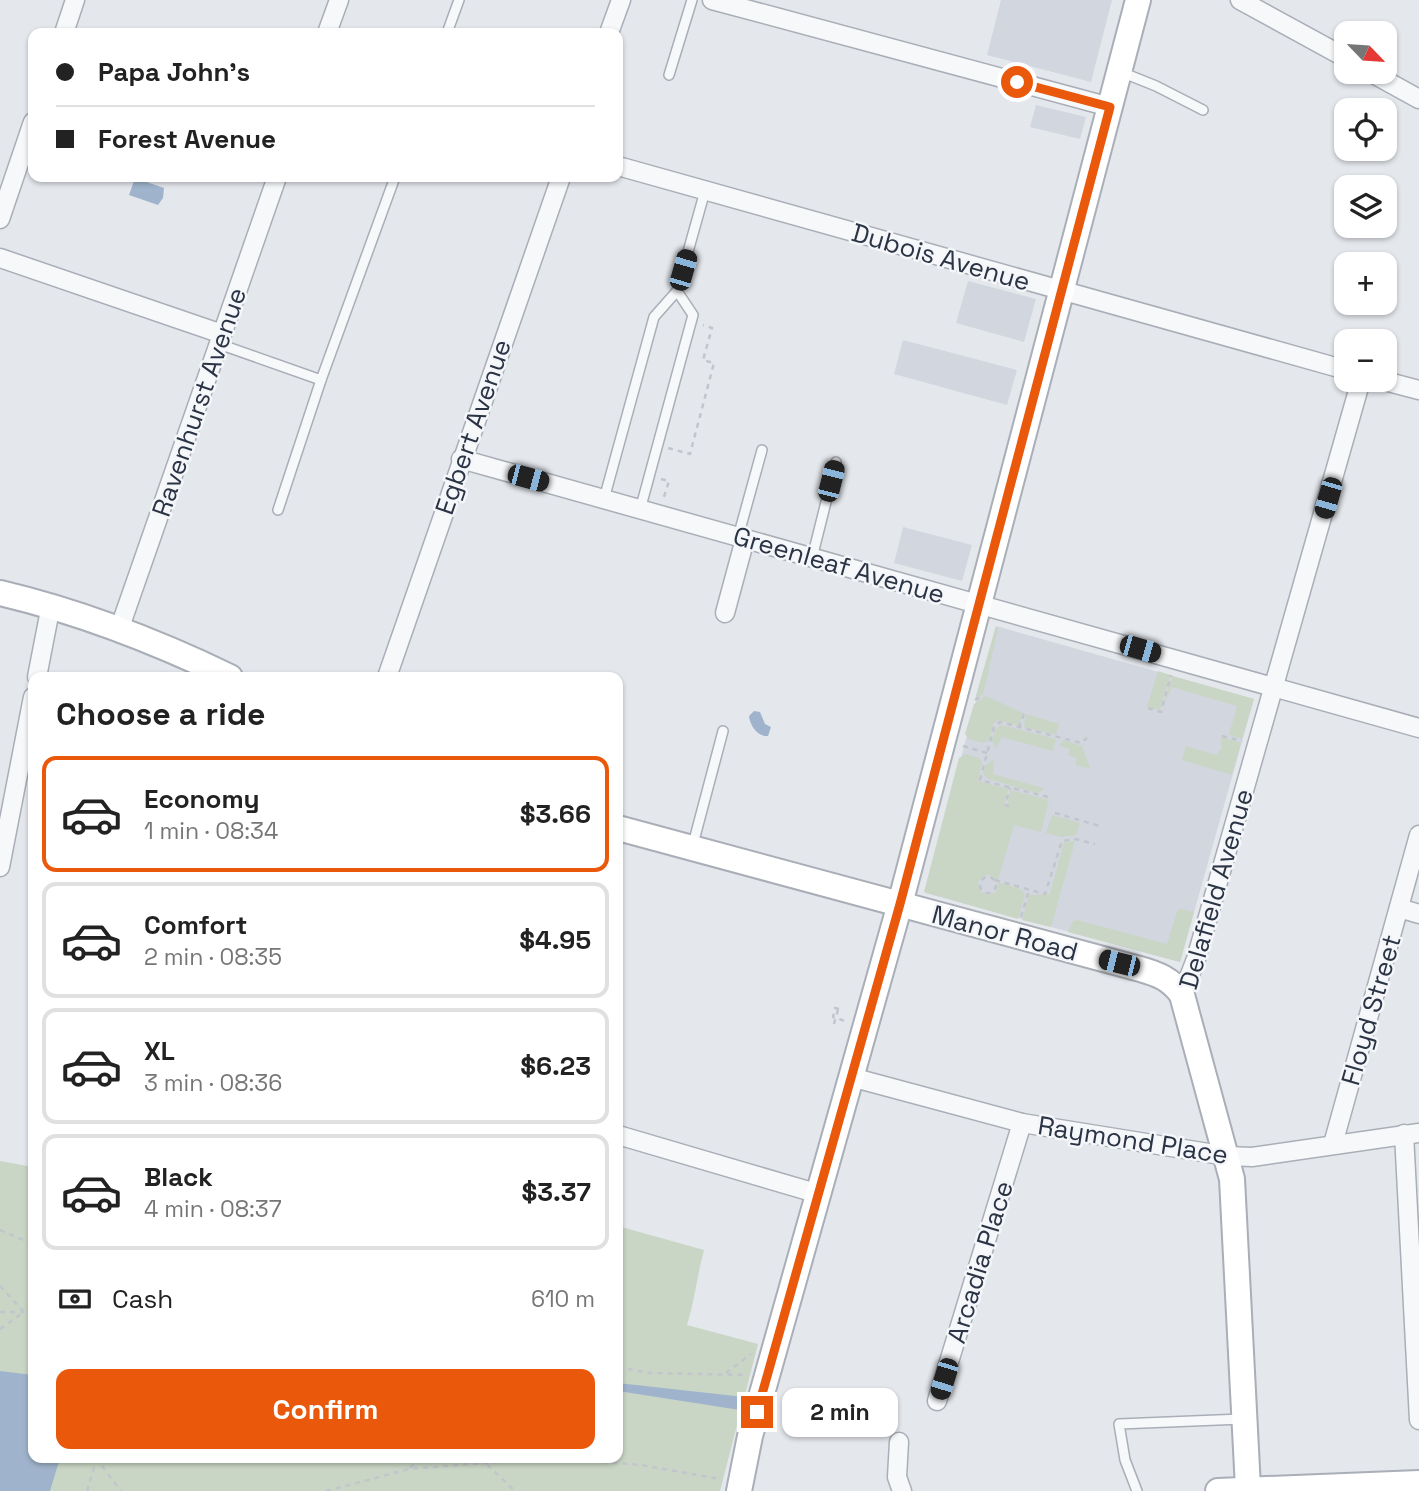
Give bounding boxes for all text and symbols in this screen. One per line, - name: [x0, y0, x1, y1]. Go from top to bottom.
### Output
- north arrow: [1334, 21, 1396, 84]
- map controls: [1334, 21, 1397, 392]
- text: Papa John's: [98, 55, 250, 89]
- route start: [1001, 66, 1033, 98]
- button: locate: [1334, 98, 1397, 161]
- text: Forest Avenue: [98, 122, 276, 156]
- button: layers: [1334, 175, 1397, 238]
- street label: Dubois Avenue: [848, 215, 1034, 299]
- car: [668, 247, 699, 293]
- button: +: [1334, 252, 1397, 315]
- street label: Ravenhurst Avenue: [144, 283, 254, 521]
- button: −: [1334, 329, 1397, 392]
- street label: Egbert Avenue: [427, 335, 519, 519]
- car: [816, 458, 847, 504]
- car: [505, 462, 552, 494]
- car: [1313, 475, 1344, 521]
- street label: Greenleaf Avenue: [729, 519, 949, 611]
- car: [1117, 633, 1164, 665]
- text: Choose a ride: [56, 694, 266, 734]
- text: Economy: [144, 782, 260, 816]
- icon: car: [60, 783, 123, 846]
- street label: Delafield Avenue: [1171, 785, 1261, 993]
- text: $3.66: [520, 797, 591, 831]
- text: 1 min · 08:34: [144, 816, 278, 846]
- street label: Manor Road: [928, 897, 1082, 969]
- text: Comfort: [144, 908, 247, 942]
- icon: car: [60, 909, 123, 972]
- text: $4.95: [519, 923, 591, 957]
- street label: Floyd Street: [1333, 931, 1409, 1089]
- text: 2 min · 08:35: [144, 942, 282, 972]
- car: [1097, 948, 1142, 978]
- text: XL: [144, 1034, 175, 1068]
- icon: car: [60, 1035, 123, 1098]
- text: $6.23: [520, 1049, 591, 1083]
- text: 3 min · 08:36: [144, 1068, 282, 1098]
- street label: Raymond Place: [1035, 1108, 1231, 1172]
- text: Black: [144, 1160, 213, 1194]
- icon: car: [60, 1161, 123, 1224]
- text: $3.37: [521, 1175, 591, 1209]
- street label: Arcadia Place: [939, 1177, 1021, 1347]
- text: 4 min · 08:37: [144, 1194, 282, 1224]
- icon: cash: [56, 1280, 94, 1318]
- text: Cash: [112, 1282, 173, 1316]
- text: 610 m: [531, 1284, 595, 1314]
- car: [928, 1356, 961, 1402]
- button: Confirm: [56, 1369, 595, 1449]
- callout: 2 min: [782, 1388, 897, 1436]
- route end: [741, 1396, 773, 1428]
- text: 2 min: [810, 1397, 870, 1427]

